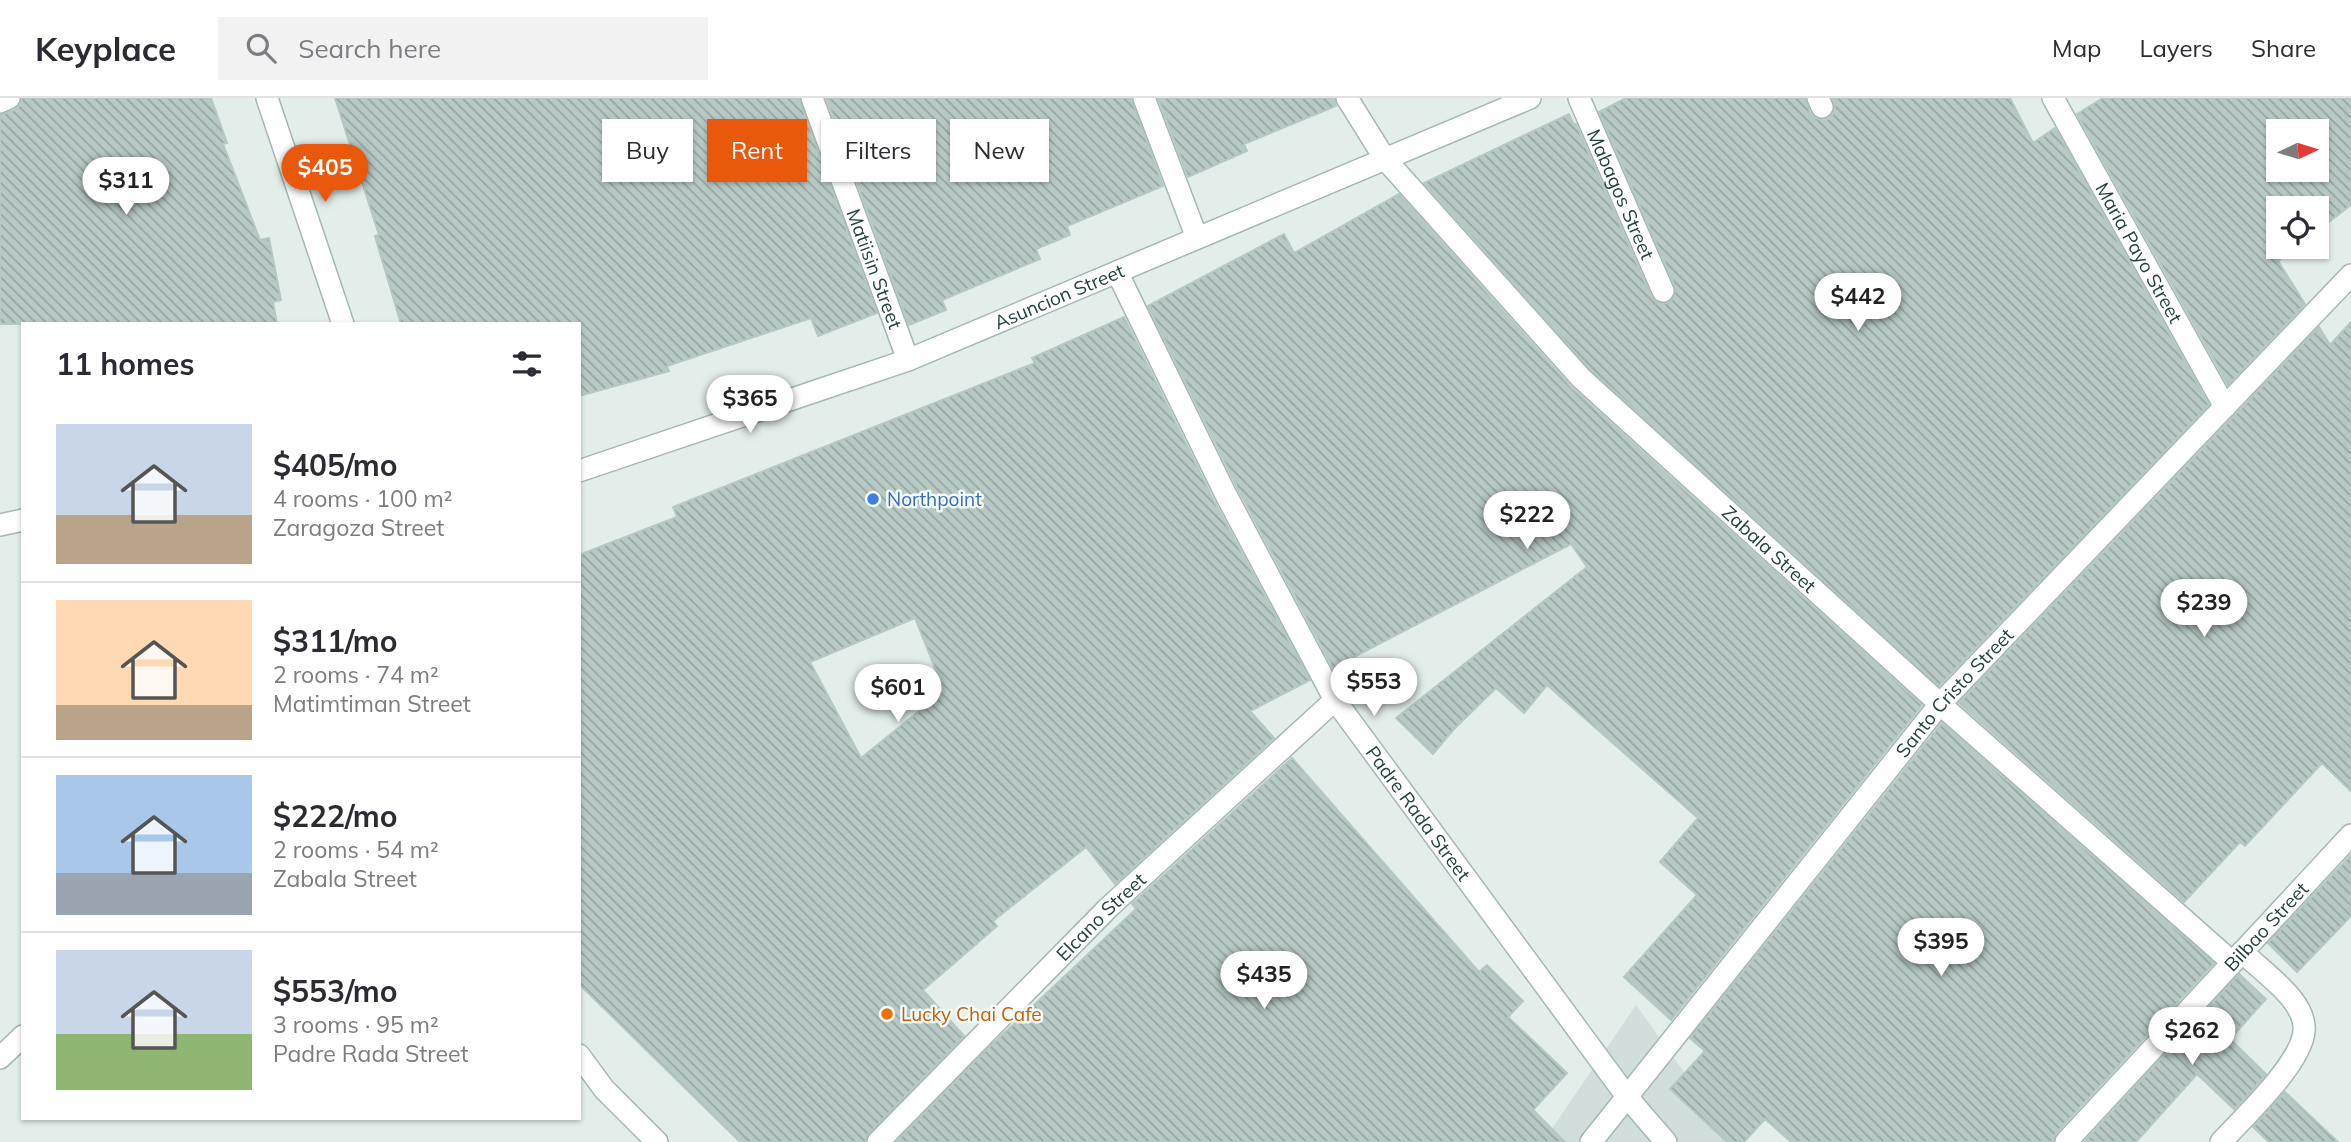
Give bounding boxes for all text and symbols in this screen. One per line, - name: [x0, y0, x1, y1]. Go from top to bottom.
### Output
- search box: [218, 17, 708, 80]
- text: Keyplace: [35, 28, 176, 69]
- icon: search: [242, 29, 280, 67]
- text: Search here: [298, 32, 441, 65]
- text: Map: [2052, 33, 2101, 63]
- text: Layers: [2139, 33, 2213, 63]
- text: Share: [2251, 33, 2316, 63]
- chip: Buy: [602, 119, 693, 182]
- chip: Rent: [707, 119, 807, 182]
- chip: Filters: [821, 119, 936, 182]
- chip: New: [950, 119, 1049, 182]
- north arrow: [2266, 119, 2329, 182]
- map controls: [2266, 119, 2329, 259]
- street label: Mabagos Street: [1582, 125, 1660, 264]
- pin: $405: [284, 144, 366, 204]
- text: $405: [297, 152, 353, 181]
- pin: $311: [85, 158, 167, 217]
- text: $311: [98, 165, 154, 194]
- street label: Maria Payo Street: [2090, 178, 2188, 327]
- button: locate: [2266, 196, 2329, 259]
- street label: Matiisin Street: [842, 206, 908, 333]
- street label: Asuncion Street: [990, 258, 1128, 334]
- pin: $442: [1817, 274, 1899, 333]
- text: $442: [1830, 281, 1886, 310]
- text: 11 homes: [56, 345, 195, 383]
- icon: filters: [508, 345, 546, 383]
- pin: $365: [709, 376, 791, 435]
- text: $365: [722, 383, 778, 412]
- text: $405/mo: [273, 446, 397, 484]
- icon: home: [112, 452, 196, 536]
- text: 4 rooms · 100 m²: [273, 484, 453, 513]
- place label: Northpoint: [887, 487, 982, 511]
- marker: Northpoint: [865, 491, 881, 507]
- pin: $222: [1486, 491, 1568, 551]
- text: $222: [1499, 499, 1555, 528]
- street label: Zabala Street: [1717, 500, 1822, 598]
- text: Zaragoza Street: [273, 513, 444, 542]
- pin: $239: [2163, 580, 2245, 639]
- text: $239: [2176, 587, 2232, 616]
- text: $311/mo: [273, 622, 397, 660]
- street label: Santo Cristo Street: [1890, 623, 2019, 762]
- icon: home: [112, 628, 196, 712]
- pin: $553: [1333, 658, 1415, 718]
- text: 2 rooms · 74 m²: [273, 660, 439, 689]
- pin: $601: [857, 664, 939, 724]
- text: $553: [1346, 666, 1402, 695]
- text: $601: [870, 672, 926, 701]
- text: Matimtiman Street: [273, 689, 471, 718]
- street label: Padre Rada Street: [1361, 741, 1476, 886]
- text: $222/mo: [273, 797, 397, 835]
- icon: home: [112, 803, 196, 887]
- text: 2 rooms · 54 m²: [273, 835, 439, 864]
- text: Zabala Street: [273, 864, 417, 893]
- street label: Elcano Street: [1051, 867, 1151, 966]
- street label: Bilbao Street: [2219, 877, 2314, 976]
- pin: $395: [1900, 918, 1982, 978]
- text: $395: [1913, 926, 1969, 955]
- pin: $435: [1223, 951, 1305, 1011]
- text: $435: [1236, 959, 1292, 988]
- text: $553/mo: [273, 972, 397, 1010]
- icon: home: [112, 978, 196, 1062]
- place label: Lucky Chai Cafe: [901, 1002, 1042, 1026]
- marker: Lucky Chai Cafe: [879, 1006, 895, 1022]
- pin: $262: [2151, 1007, 2233, 1067]
- text: 3 rooms · 95 m²: [273, 1010, 439, 1039]
- text: $262: [2164, 1015, 2220, 1044]
- text: Padre Rada Street: [273, 1039, 469, 1068]

